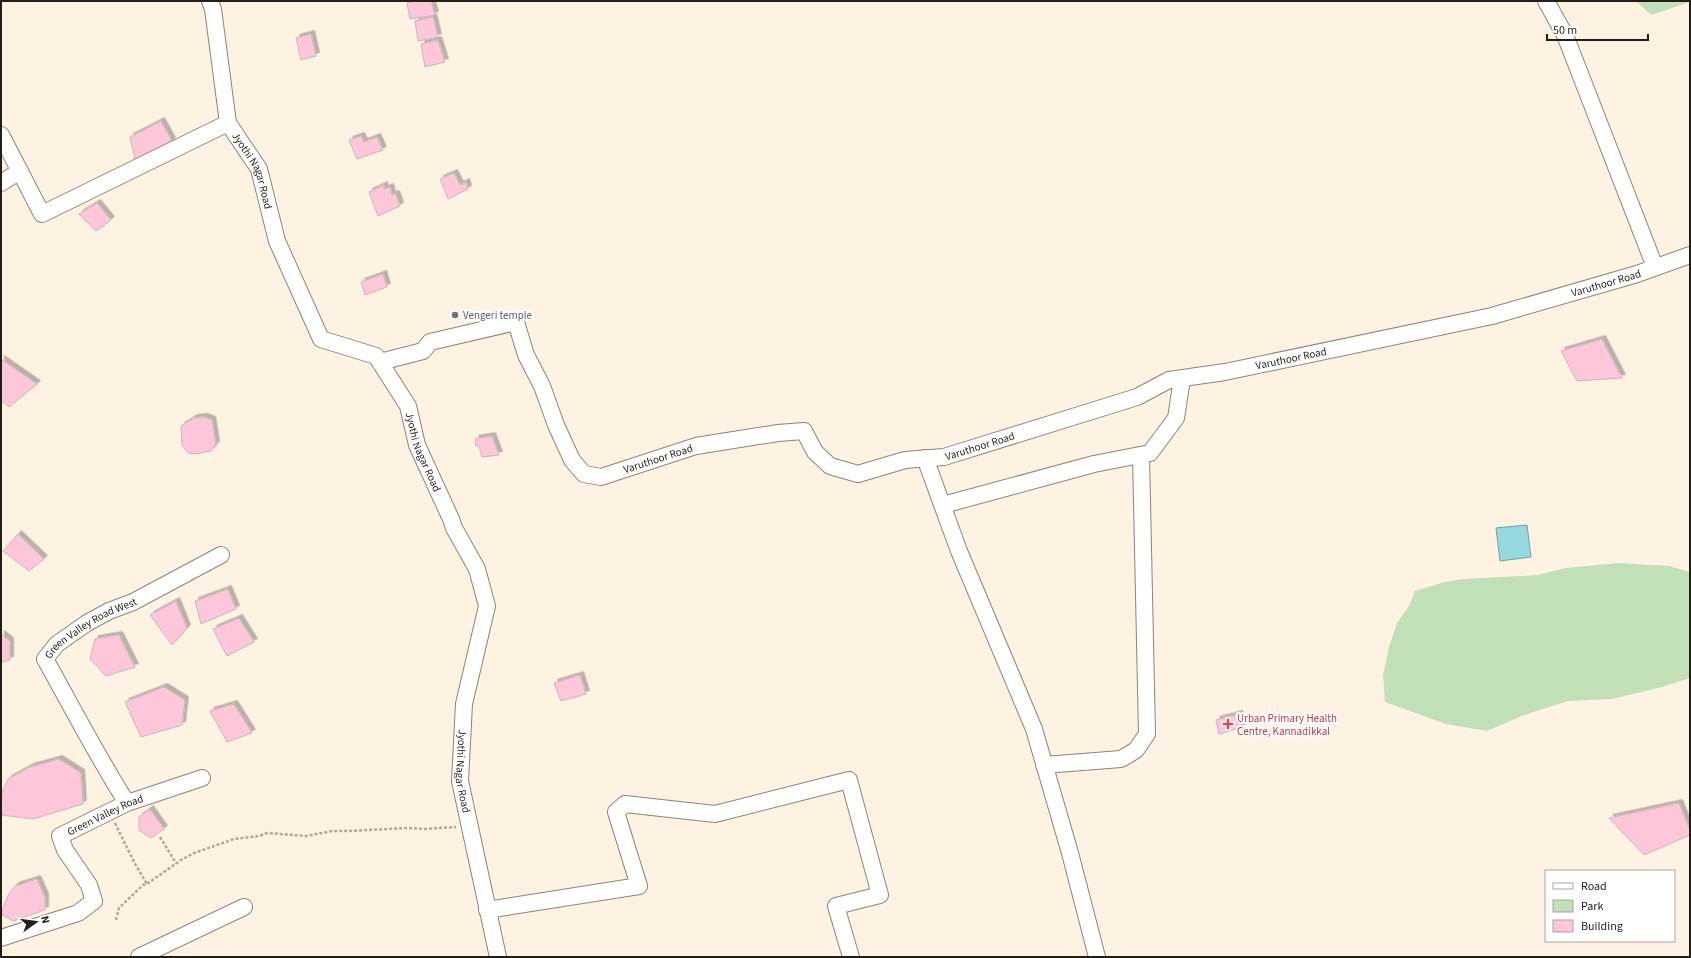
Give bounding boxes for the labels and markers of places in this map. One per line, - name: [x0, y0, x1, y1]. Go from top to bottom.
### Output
- place label: Vengeri temple: [463, 308, 533, 323]
- marker: Vengeri temple: [450, 310, 460, 320]
- place label: Urban Primary Health Centre, Kannadikkal: [1237, 711, 1337, 739]
- marker: Urban Primary Health Centre, Kannadikkal: [1222, 718, 1234, 730]

